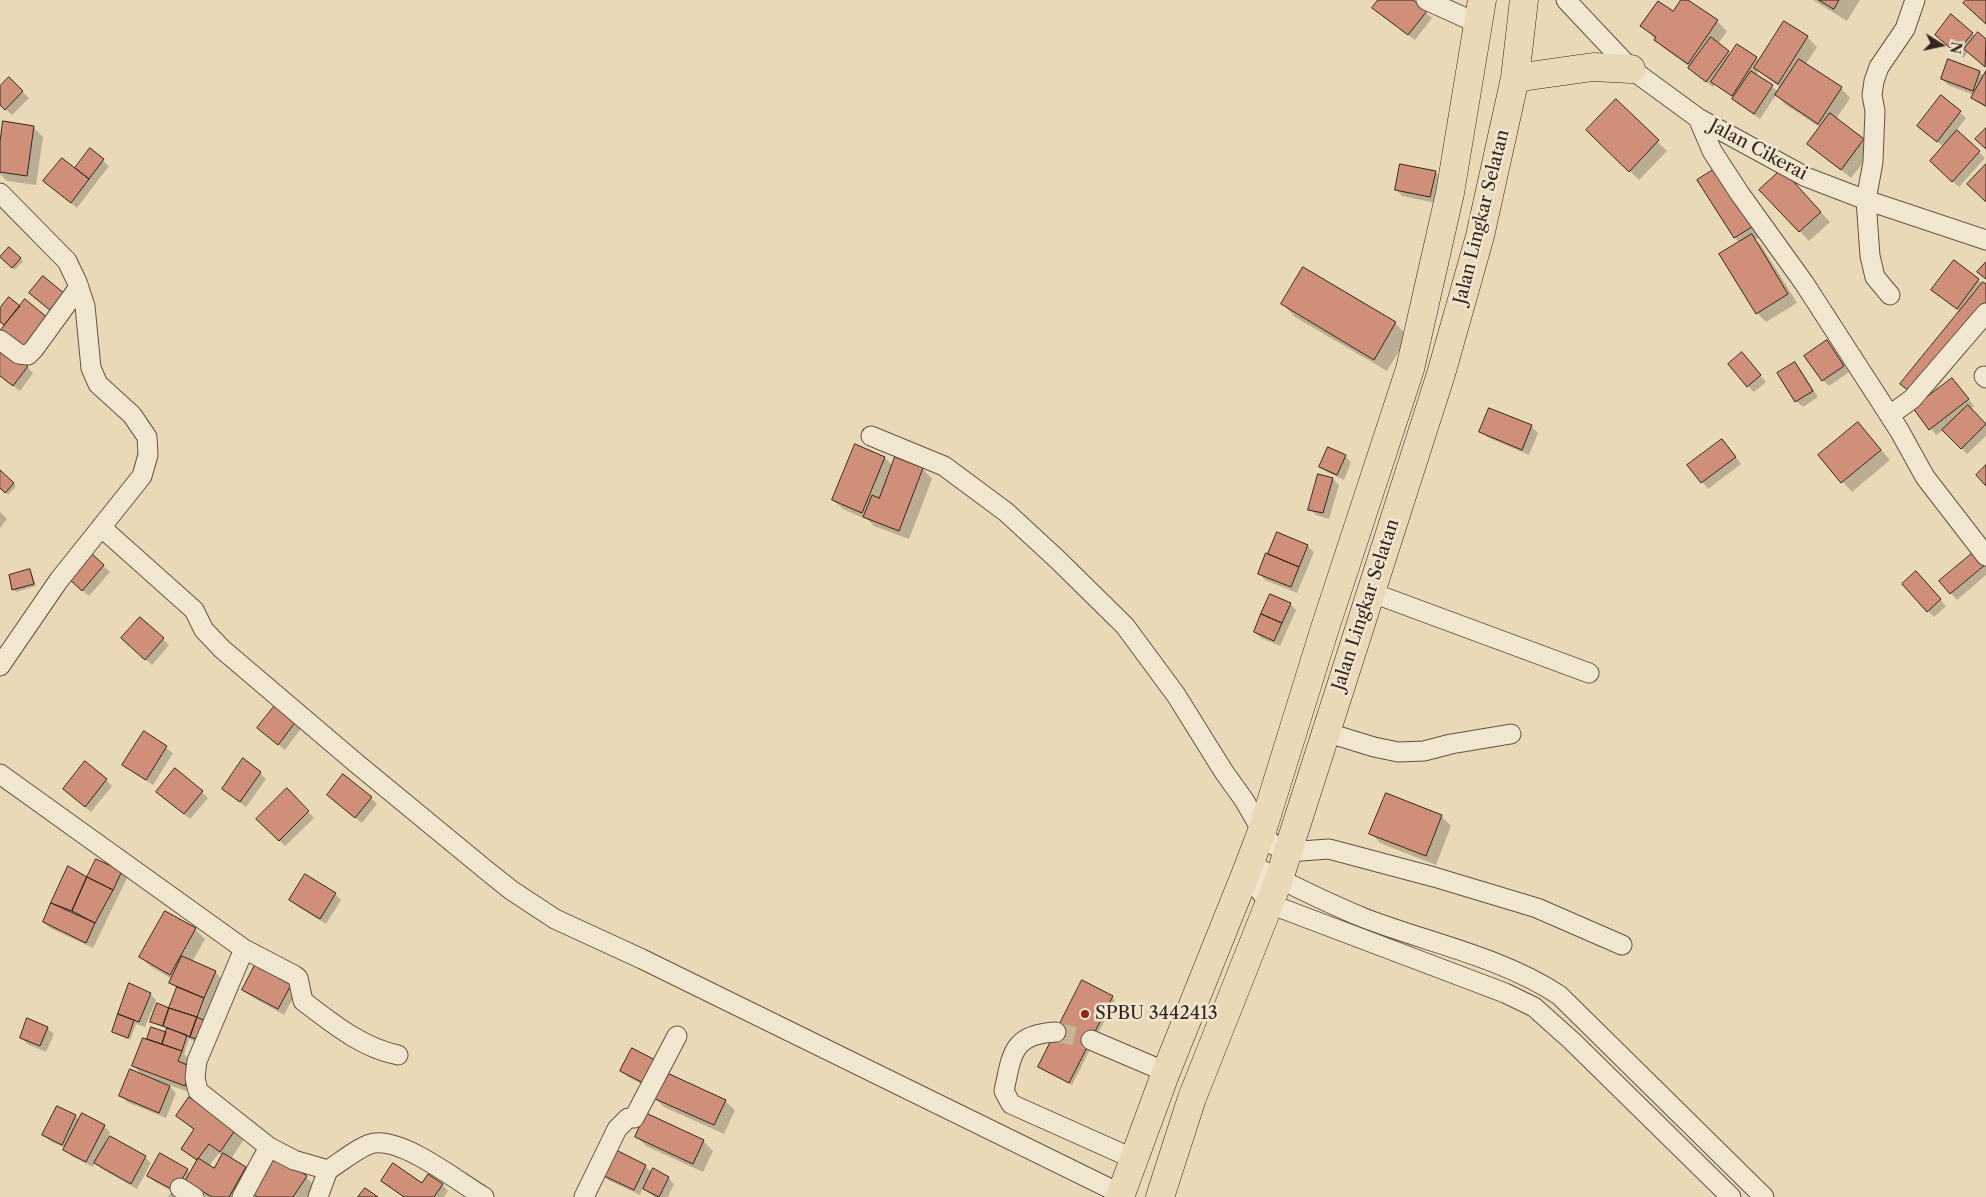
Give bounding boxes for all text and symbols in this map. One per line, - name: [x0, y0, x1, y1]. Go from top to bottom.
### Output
- north arrow: [1916, 20, 1966, 70]
- text: N: [1946, 40, 1966, 55]
- street label: Jalan Cikerai: [1705, 115, 1811, 185]
- street label: Jalan Lingkar Selatan: [1450, 127, 1514, 307]
- street label: Jalan Lingkar Selatan: [1328, 516, 1404, 694]
- place label: SPBU 3442413: [1095, 1003, 1218, 1025]
- marker: SPBU 3442413: [1079, 1008, 1091, 1020]

